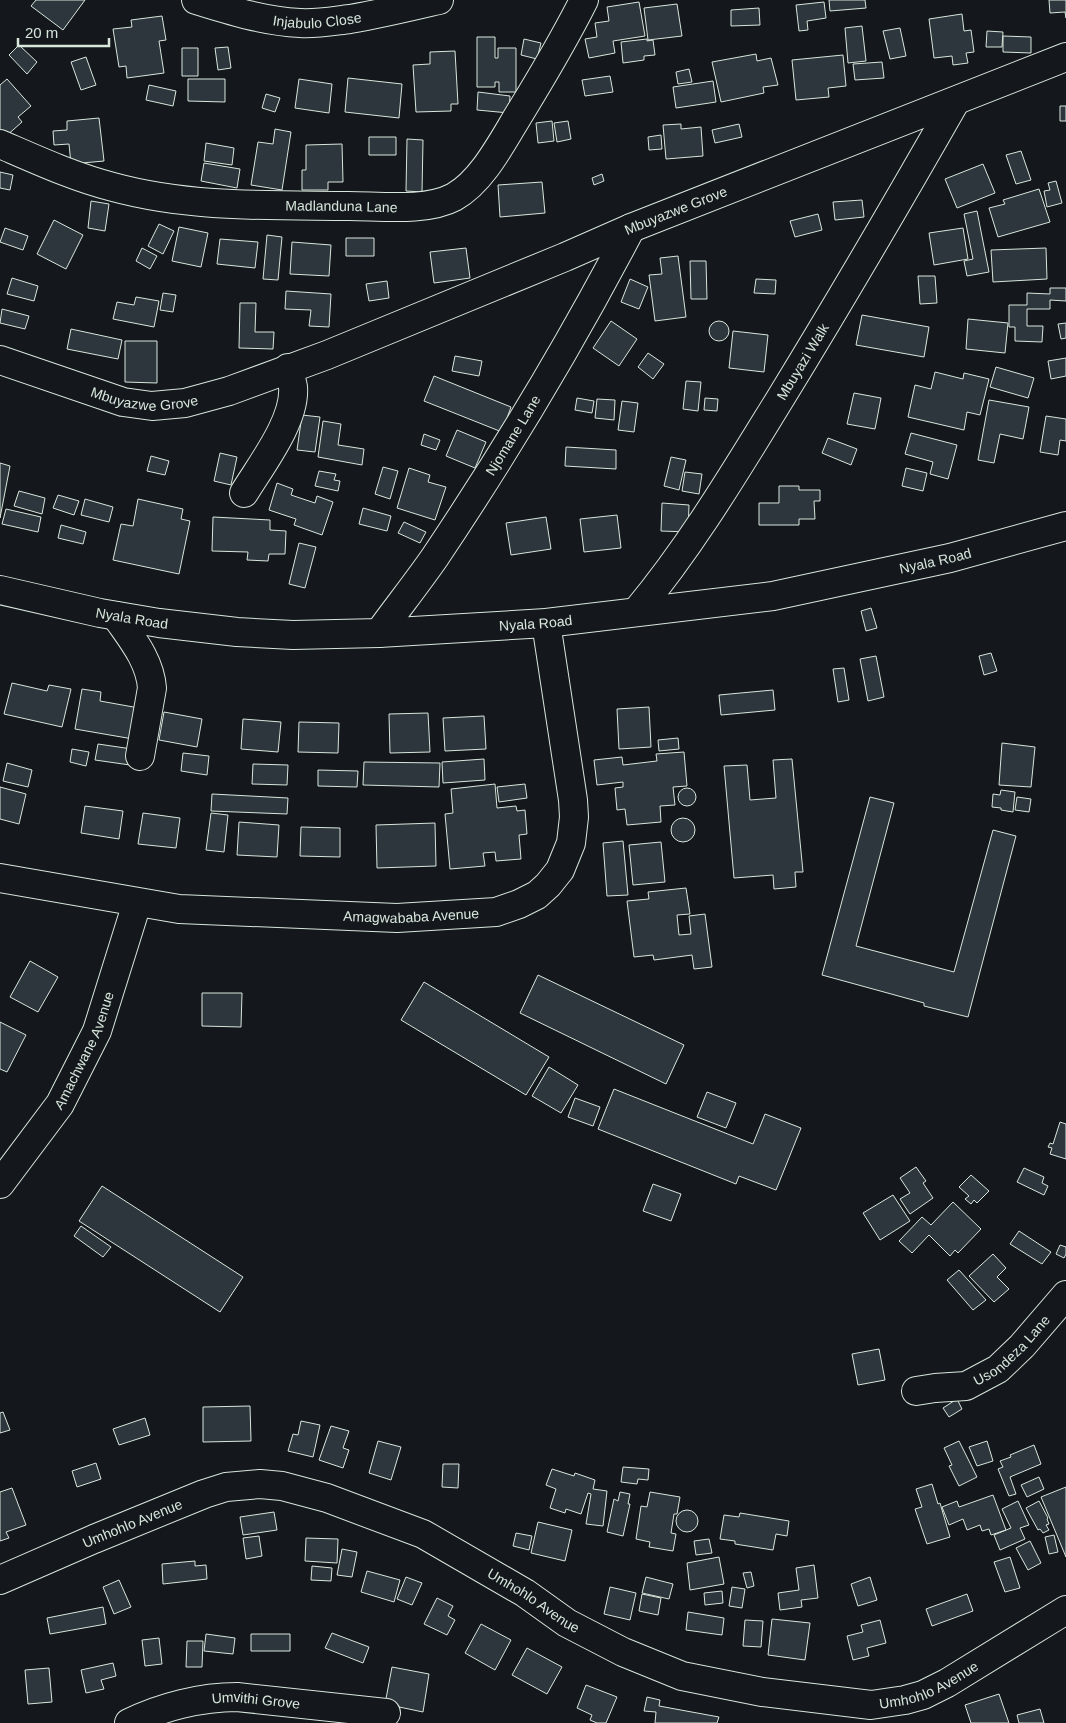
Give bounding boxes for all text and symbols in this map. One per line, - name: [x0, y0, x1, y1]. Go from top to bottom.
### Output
- street label: Injabulo Close: [272, 9, 363, 31]
- scale bar: [18, 15, 109, 47]
- text: 20 m: [25, 24, 58, 41]
- street label: Mbuyazwe Grove: [622, 183, 730, 238]
- street label: Madlanduna Lane: [285, 198, 398, 215]
- street label: Mbuyazi Walk: [773, 320, 832, 403]
- street label: Mbuyazwe Grove: [89, 384, 200, 414]
- street label: Njomane Lane: [482, 392, 544, 478]
- street label: Nyala Road: [898, 545, 973, 577]
- street label: Nyala Road: [94, 604, 169, 632]
- street label: Nyala Road: [499, 612, 573, 634]
- street label: Amagwababa Avenue: [343, 905, 480, 926]
- street label: Amachwane Avenue: [51, 989, 117, 1113]
- street label: Usondeza Lane: [971, 1312, 1053, 1389]
- street label: Umhohlo Avenue: [80, 1496, 185, 1551]
- street label: Umhohlo Avenue: [485, 1565, 582, 1636]
- street label: Umhohlo Avenue: [878, 1658, 981, 1712]
- street label: Umvithi Grove: [211, 1689, 301, 1712]

